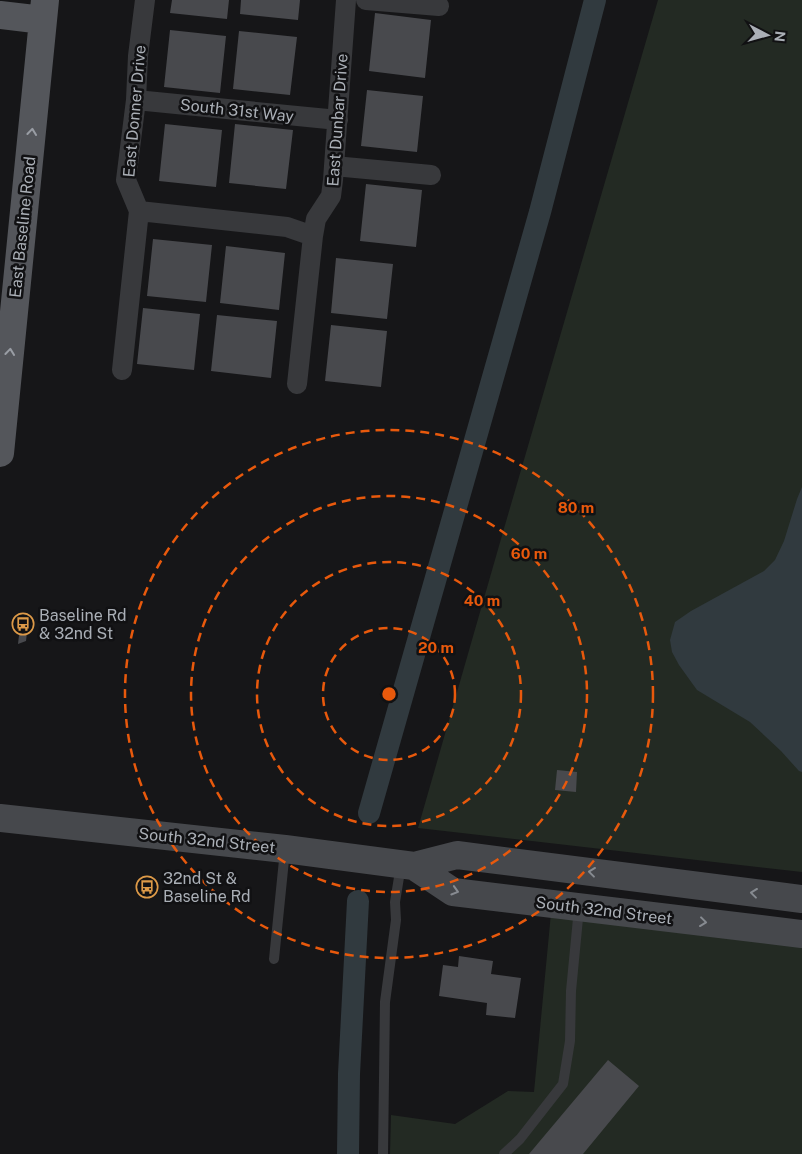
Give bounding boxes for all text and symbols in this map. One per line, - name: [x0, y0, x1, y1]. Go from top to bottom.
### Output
- north arrow: [742, 10, 792, 60]
- text: N: [771, 30, 788, 43]
- street label: East Donner Drive: [119, 44, 150, 178]
- street label: East Dunbar Drive: [323, 53, 352, 187]
- street label: South 31st Way: [179, 95, 295, 126]
- one-way arrow: [26, 128, 37, 136]
- street label: East Baseline Road: [6, 155, 39, 299]
- one-way arrow: [4, 348, 15, 356]
- text: 80 m: [558, 499, 594, 516]
- text: 60 m: [511, 545, 547, 562]
- text: 40 m: [464, 592, 500, 609]
- place label: Baseline Rd & 32nd St: [39, 606, 127, 643]
- bus stop icon: Baseline Rd & 32nd St: [11, 612, 35, 636]
- text: 20 m: [418, 639, 454, 656]
- centre of rings: [380, 685, 398, 703]
- street label: South 32nd Street: [138, 824, 276, 857]
- one-way arrow: [588, 867, 596, 878]
- place label: 32nd St & Baseline Rd: [163, 869, 251, 906]
- bus stop icon: 32nd St & Baseline Rd: [135, 875, 159, 899]
- one-way arrow: [451, 885, 459, 895]
- one-way arrow: [749, 888, 757, 899]
- street label: South 32nd Street: [535, 893, 673, 928]
- one-way arrow: [699, 916, 707, 927]

